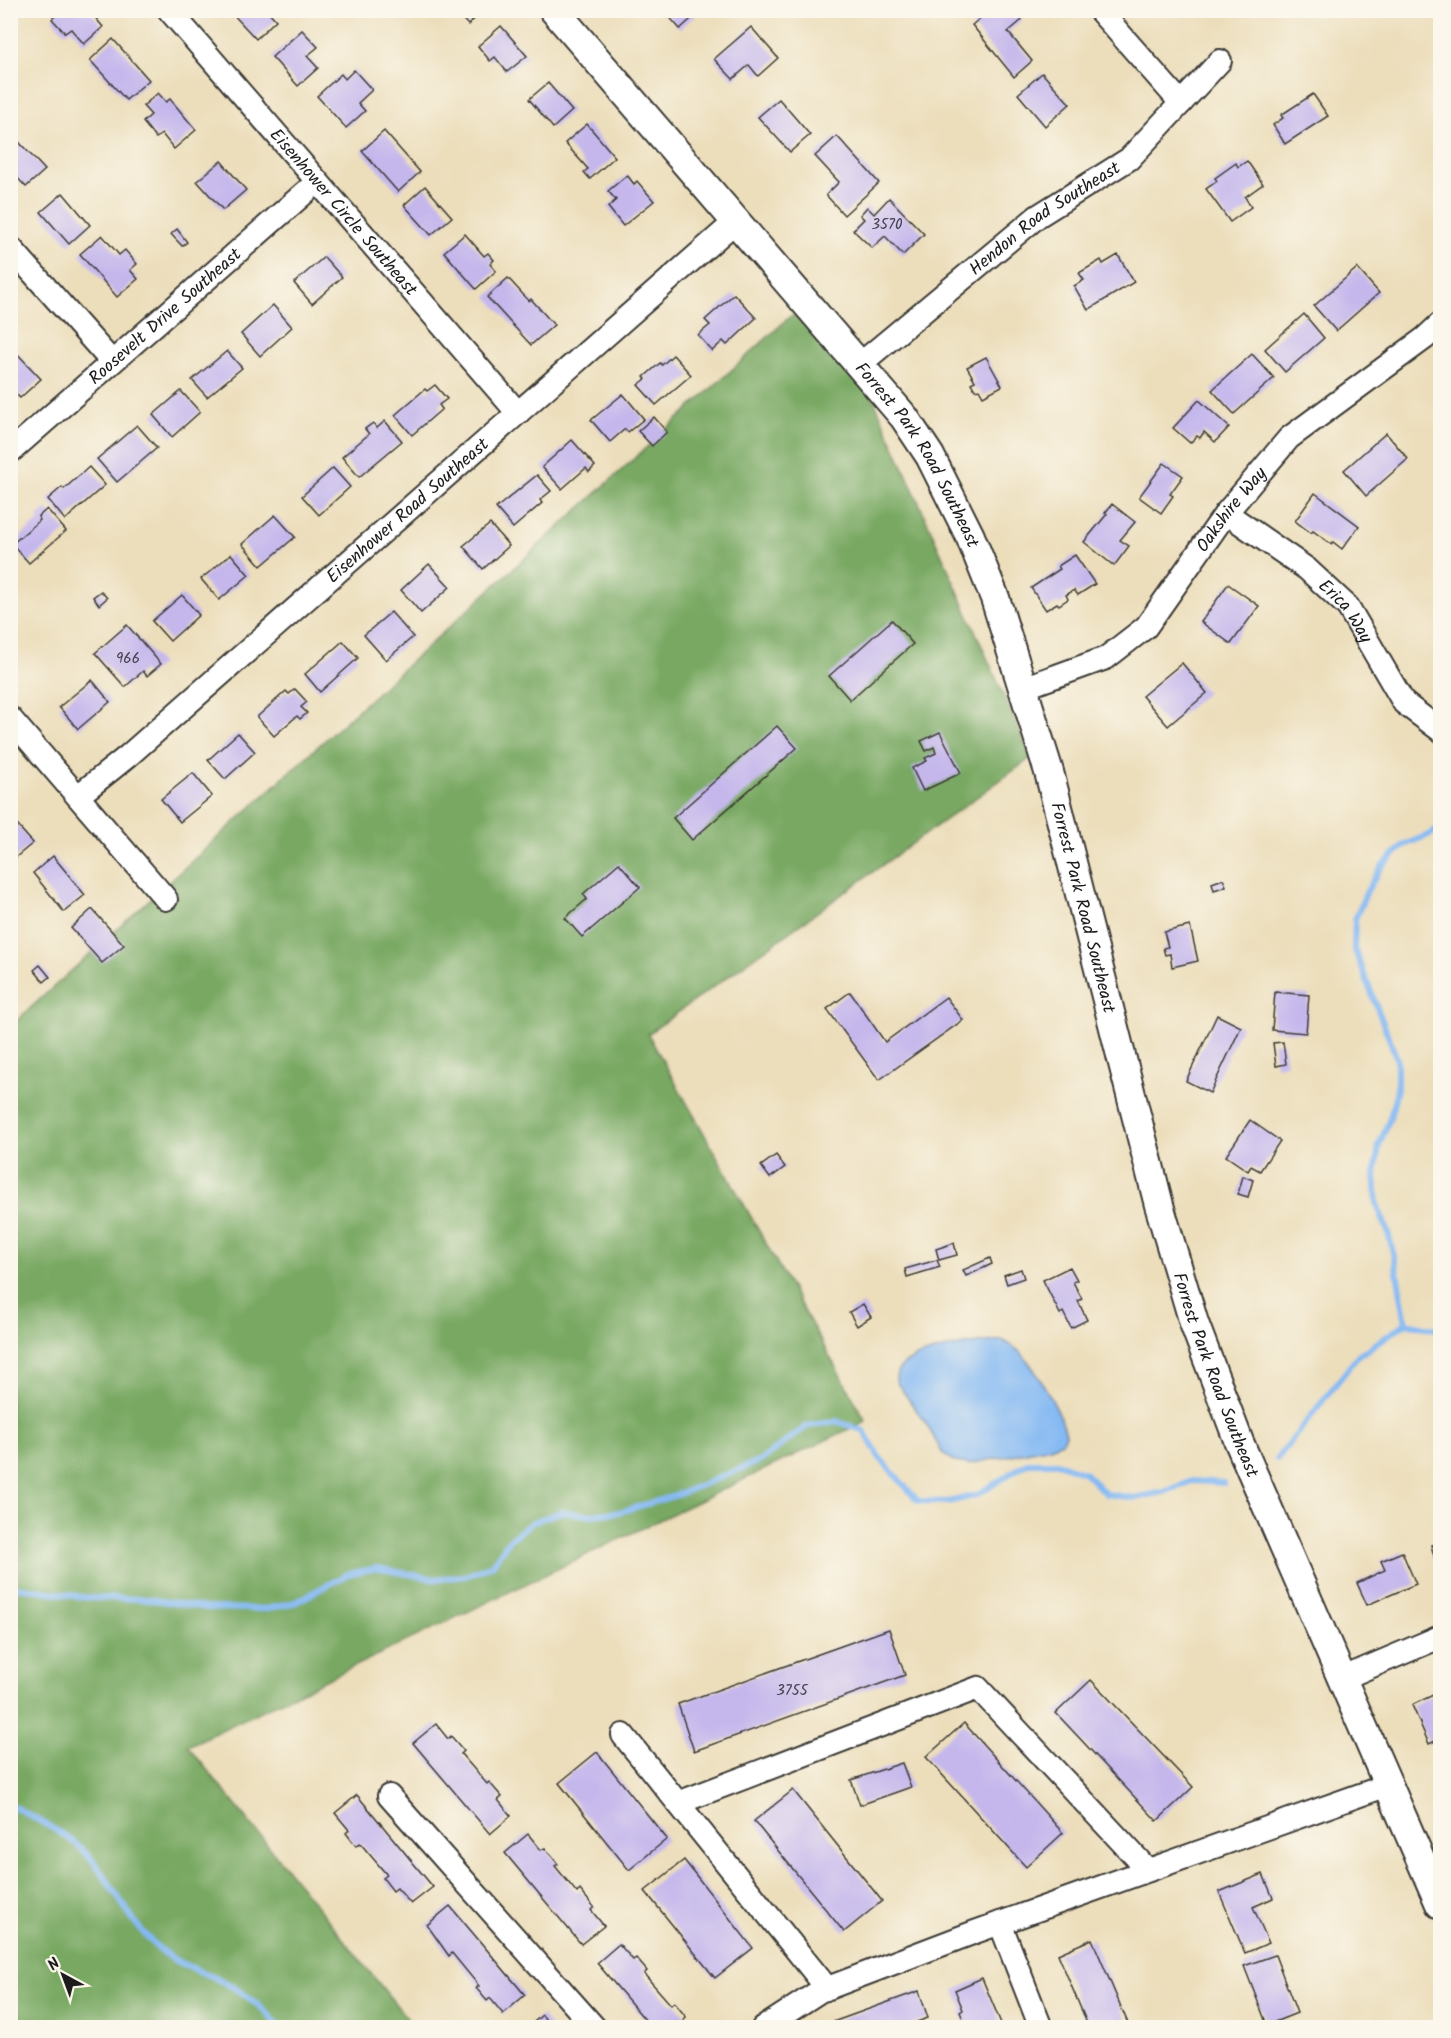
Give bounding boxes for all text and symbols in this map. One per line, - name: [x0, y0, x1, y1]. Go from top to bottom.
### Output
- street label: Eisenhower Circle Southeast: [261, 122, 425, 304]
- street label: Hendon Road Southeast: [963, 154, 1128, 284]
- house number: 3570: [871, 213, 903, 237]
- street label: Roosevelt Drive Southeast: [83, 241, 250, 393]
- street label: Forrest Park Road Southeast: [847, 356, 987, 553]
- street label: Eisenhower Road Southeast: [320, 431, 497, 591]
- street label: Oakshire Way: [1189, 461, 1275, 559]
- street label: Erica Way: [1311, 573, 1379, 650]
- house number: 966: [116, 647, 140, 671]
- street label: Forrest Park Road Southeast: [1041, 799, 1123, 1018]
- street label: Forrest Park Road Southeast: [1164, 1269, 1266, 1483]
- house number: 3755: [776, 1679, 809, 1703]
- north arrow: [33, 1945, 93, 2005]
- text: N: [42, 1952, 66, 1978]

